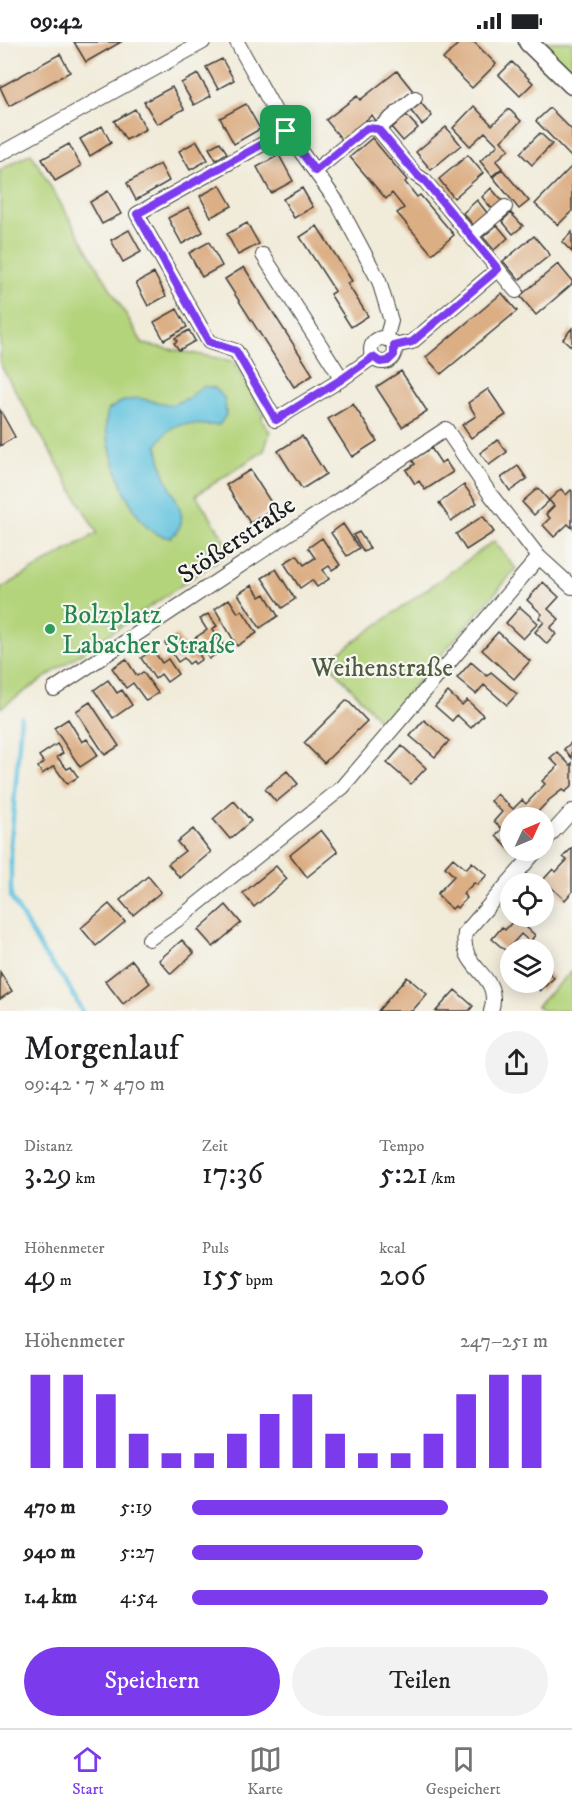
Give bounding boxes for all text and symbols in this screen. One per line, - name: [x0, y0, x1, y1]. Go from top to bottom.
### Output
- text: 09:42: [30, 8, 82, 35]
- pin: [260, 105, 311, 156]
- icon: arrive: [269, 114, 302, 147]
- street label: Stößerstraße: [172, 489, 302, 592]
- place label: Bolzplatz Labacher Straße: [62, 599, 235, 662]
- marker: Bolzplatz Labacher Straße: [43, 622, 57, 636]
- park label: Weihenstraße: [310, 652, 453, 685]
- north arrow: [500, 807, 554, 861]
- map controls: [500, 807, 554, 993]
- button: locate: [500, 873, 554, 927]
- button: layers: [500, 939, 554, 993]
- text: Morgenlauf: [24, 1029, 179, 1070]
- button: share: [485, 1031, 548, 1094]
- text: 09:42 · 7 × 470 m: [24, 1072, 165, 1097]
- text: Distanz: [24, 1136, 73, 1156]
- text: Zeit: [202, 1136, 228, 1156]
- text: Tempo: [379, 1136, 424, 1156]
- text: 3.29: [24, 1156, 72, 1193]
- text: 17:36: [202, 1156, 263, 1193]
- text: 5:21: [379, 1156, 428, 1193]
- text: km: [72, 1168, 95, 1188]
- text: /km: [428, 1168, 456, 1188]
- text: Höhenmeter: [24, 1238, 105, 1258]
- text: Puls: [202, 1238, 229, 1258]
- text: kcal: [379, 1238, 406, 1258]
- text: 49: [24, 1258, 56, 1295]
- text: 155: [202, 1258, 242, 1295]
- text: 206: [379, 1258, 426, 1295]
- text: m: [56, 1270, 72, 1290]
- text: bpm: [242, 1270, 273, 1290]
- text: Höhenmeter: [24, 1329, 125, 1354]
- text: 247–251 m: [460, 1329, 548, 1354]
- text: 470 m: [24, 1495, 75, 1520]
- text: 5:19: [120, 1495, 152, 1520]
- text: 940 m: [24, 1540, 76, 1565]
- text: 5:27: [120, 1540, 155, 1565]
- text: 1.4 km: [24, 1585, 77, 1610]
- text: 4:54: [120, 1585, 157, 1610]
- button: Speichern: [24, 1647, 280, 1716]
- button: Teilen: [292, 1647, 548, 1716]
- tab: Start: [71, 1743, 104, 1799]
- tab: Karte: [247, 1743, 283, 1799]
- tab: Gespeichert: [426, 1743, 501, 1799]

